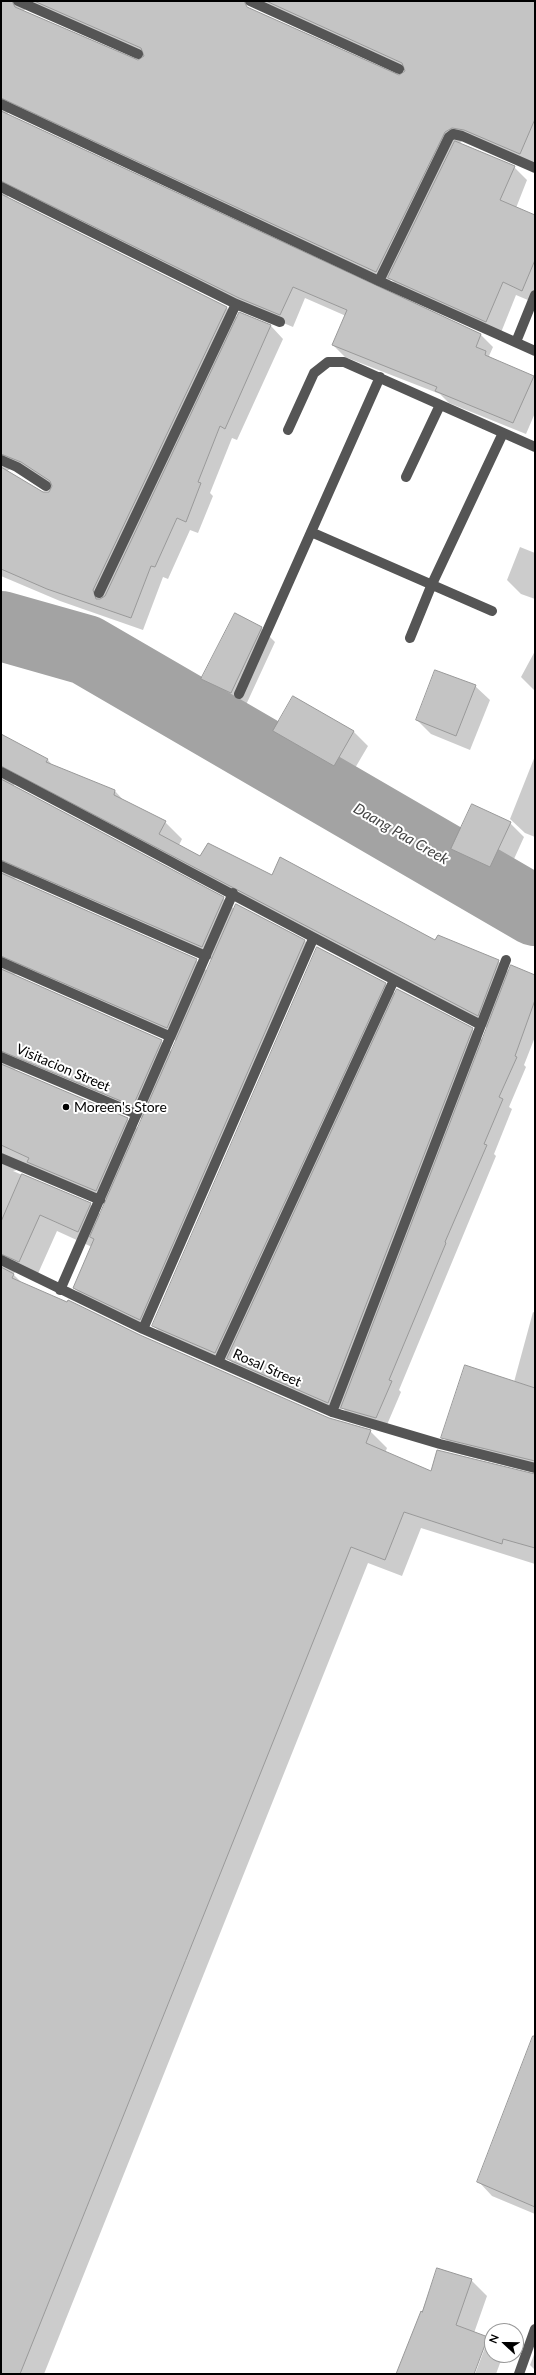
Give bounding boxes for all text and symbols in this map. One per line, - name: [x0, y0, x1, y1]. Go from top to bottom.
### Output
- water label: Daang Paa Creek: [350, 800, 452, 868]
- street label: Visitacion Street: [13, 1041, 113, 1095]
- place label: Moreen's Store: [74, 1099, 167, 1115]
- marker: Moreen's Store: [61, 1102, 71, 1112]
- street label: Rosal Street: [230, 1345, 304, 1391]
- north arrow: [484, 2323, 524, 2363]
- text: N: [486, 2332, 501, 2345]

